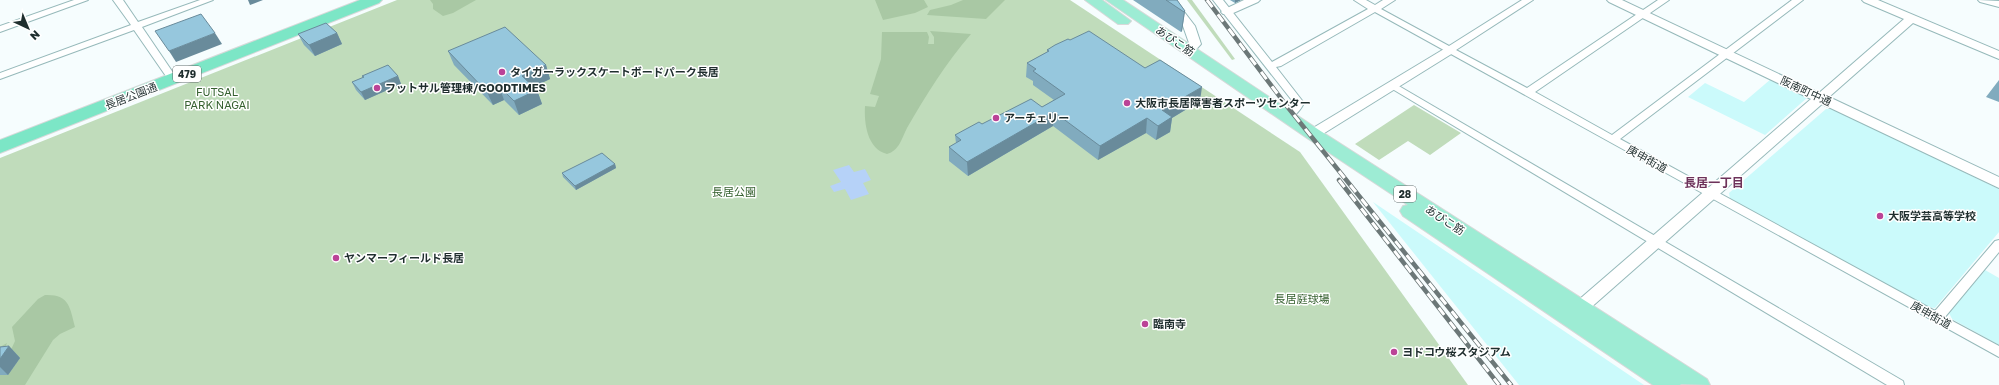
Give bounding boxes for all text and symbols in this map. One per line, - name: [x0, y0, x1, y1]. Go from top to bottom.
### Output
- north arrow: [8, 8, 48, 48]
- street label: あびこ筋: [1153, 23, 1197, 58]
- text: N: [28, 28, 43, 43]
- place label: タイガーラックスケートボードパーク長居: [510, 65, 719, 78]
- road number: 479: [173, 66, 201, 82]
- marker: タイガーラックスケートボードパーク長居: [497, 67, 507, 77]
- street label: 阪南町中通: [1779, 73, 1834, 108]
- street label: 長居公園通: [103, 80, 159, 111]
- place label: フットサル管理棟/GOODTIMES: [385, 81, 546, 94]
- marker: フットサル管理棟/GOODTIMES: [372, 83, 382, 93]
- park label: FUTSAL PARK NAGAI: [184, 85, 250, 111]
- place label: 大阪市長居障害者スポーツセンター: [1135, 96, 1311, 109]
- marker: 大阪市長居障害者スポーツセンター: [1122, 98, 1132, 108]
- place label: アーチェリー: [1004, 111, 1069, 124]
- marker: アーチェリー: [991, 113, 1001, 123]
- street label: 庚申街道: [1625, 142, 1670, 175]
- district label: 長居一丁目: [1684, 175, 1744, 190]
- park label: 長居公園: [712, 185, 756, 198]
- road number: 28: [1394, 186, 1416, 202]
- street label: あびこ筋: [1423, 202, 1467, 237]
- place label: 大阪学芸高等学校: [1888, 209, 1976, 222]
- marker: 大阪学芸高等学校: [1875, 211, 1885, 221]
- place label: ヤンマーフィールド長居: [344, 251, 464, 264]
- marker: ヤンマーフィールド長居: [331, 253, 341, 263]
- park label: 長居庭球場: [1275, 292, 1330, 305]
- street label: 庚申街道: [1909, 298, 1954, 331]
- place label: 臨南寺: [1153, 317, 1186, 330]
- marker: 臨南寺: [1140, 319, 1150, 329]
- place label: ヨドコウ桜スタジアム: [1402, 345, 1511, 358]
- marker: ヨドコウ桜スタジアム: [1389, 347, 1399, 357]

